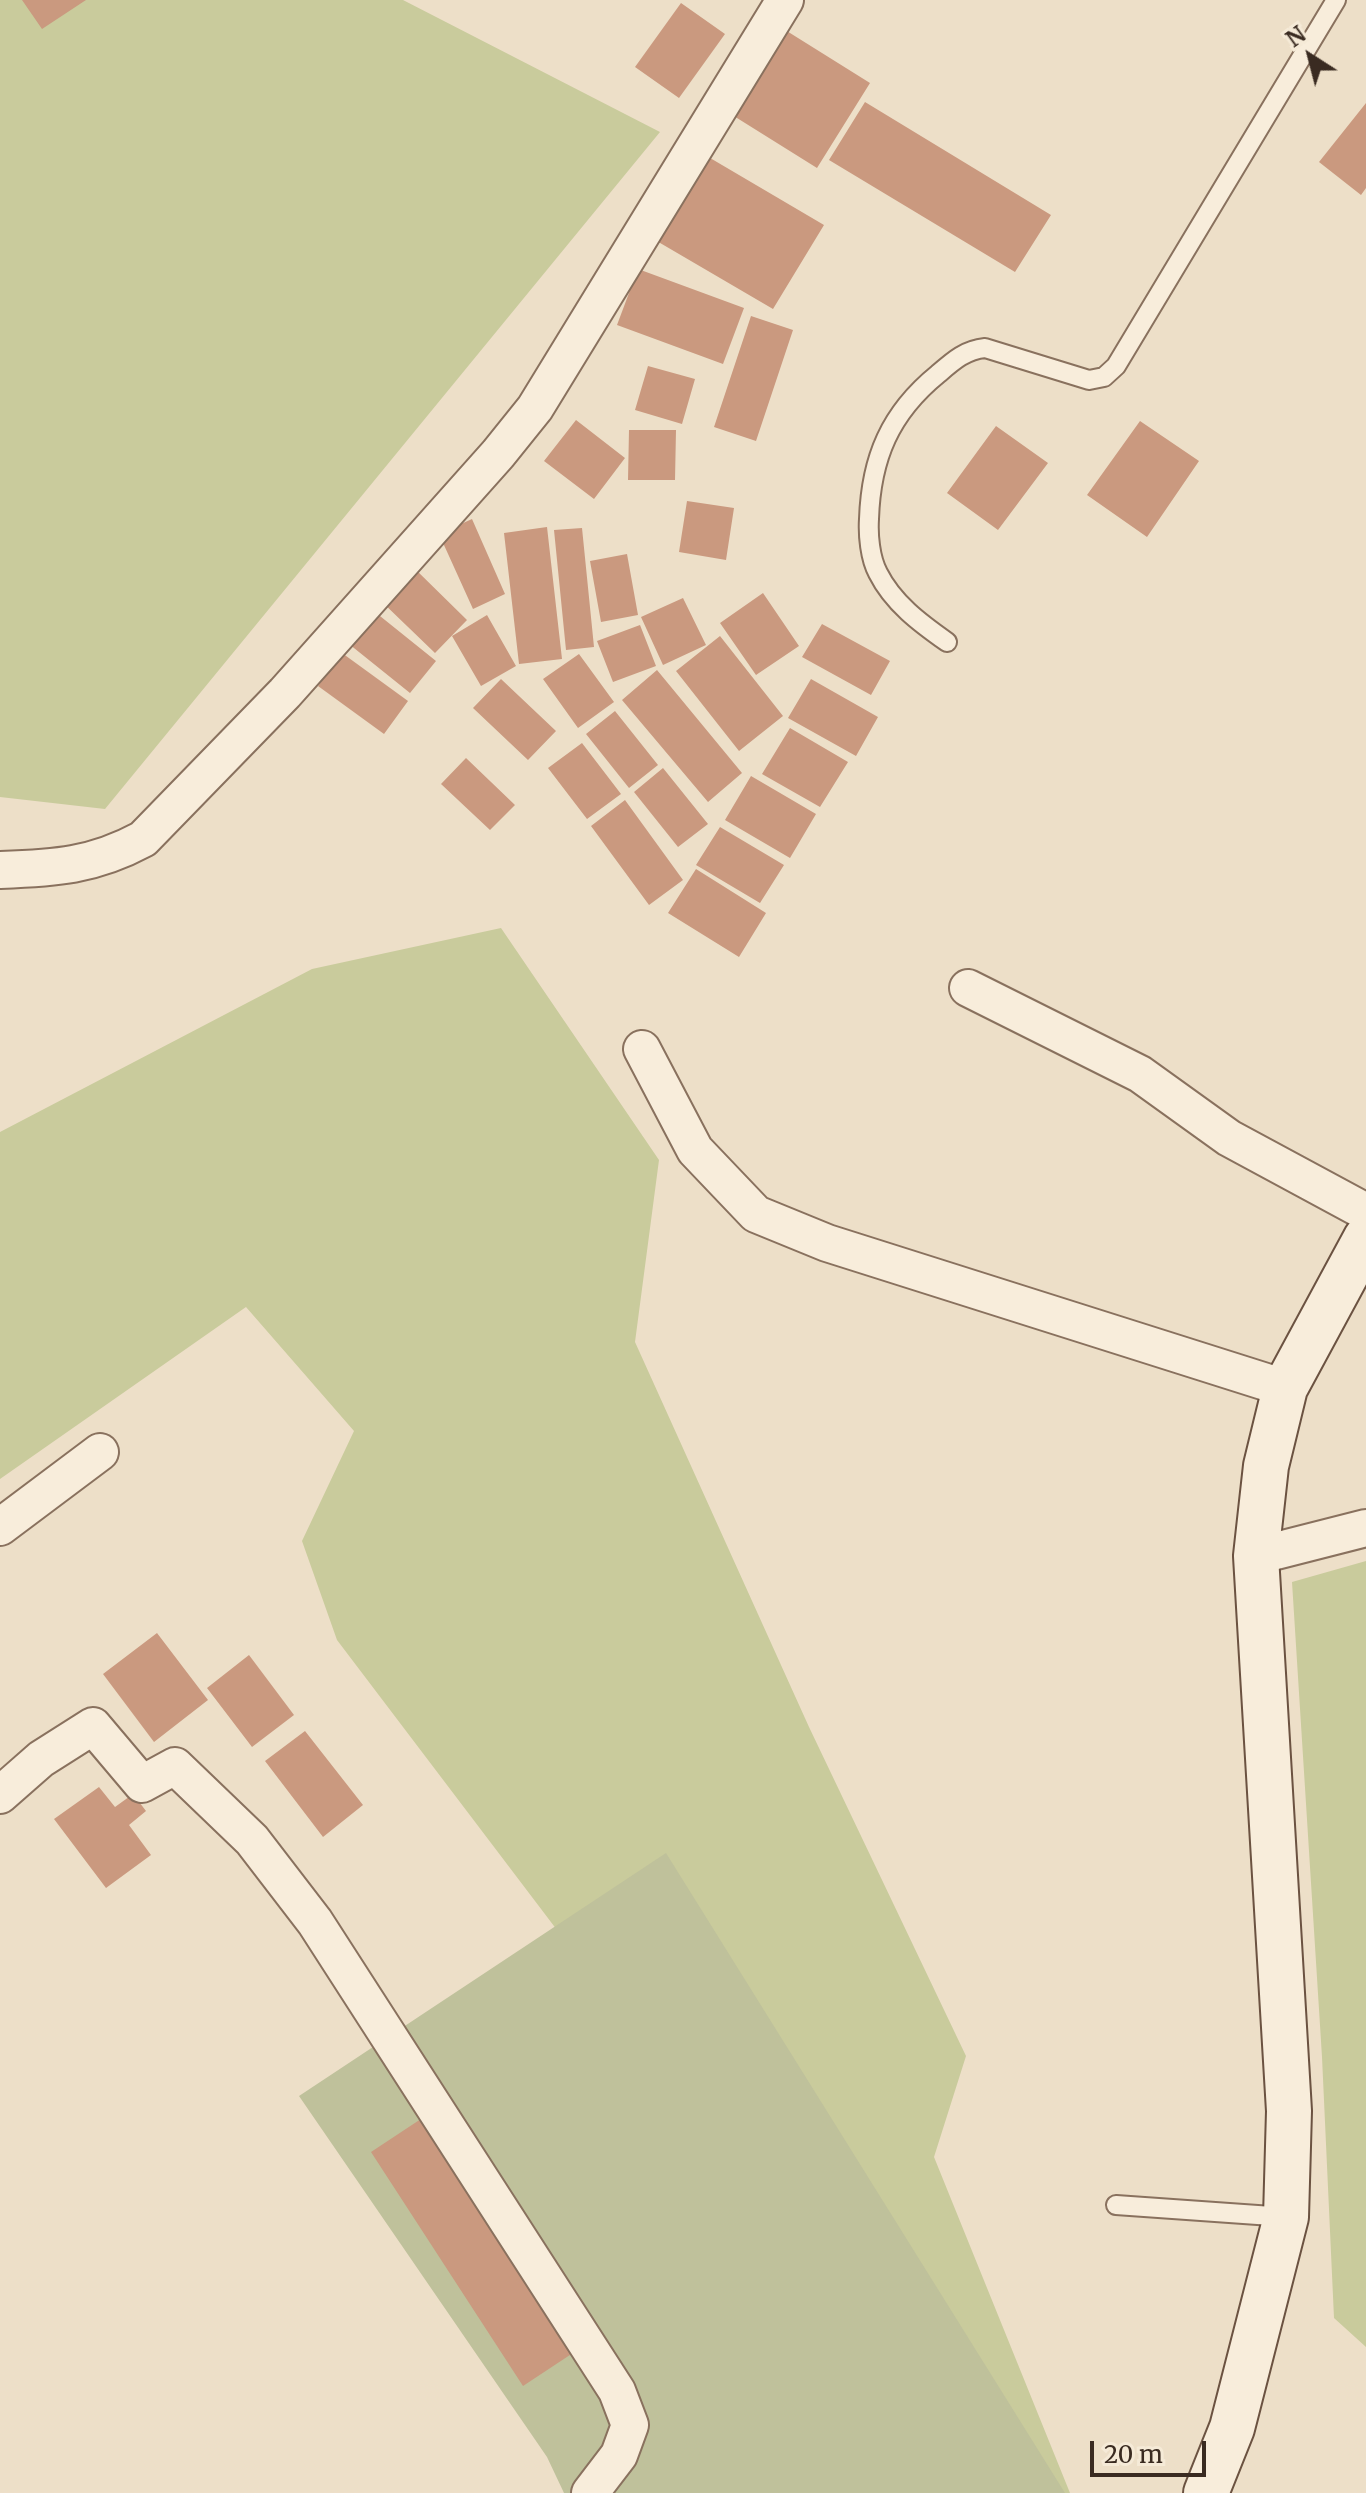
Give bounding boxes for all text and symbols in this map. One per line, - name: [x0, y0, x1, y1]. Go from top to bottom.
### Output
- north arrow: [1270, 16, 1350, 96]
- text: N: [1281, 20, 1311, 53]
- scale bar: [1094, 2425, 1210, 2475]
- text: 20 m: [1104, 2439, 1163, 2470]

